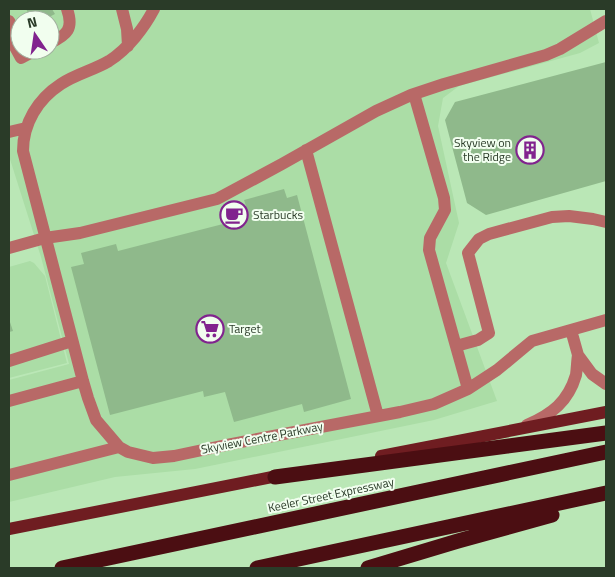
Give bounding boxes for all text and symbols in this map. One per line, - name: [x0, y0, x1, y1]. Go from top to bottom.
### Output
- north arrow: [10, 10, 60, 60]
- text: N: [25, 11, 39, 33]
- place label: Skyview on the Ridge: [454, 133, 511, 166]
- building icon: Skyview on the Ridge: [515, 135, 545, 165]
- cafe icon: Starbucks: [219, 200, 249, 230]
- place label: Starbucks: [253, 205, 303, 224]
- supermarket icon: Target: [195, 314, 225, 344]
- place label: Target: [229, 319, 262, 338]
- street label: Skyview Centre Parkway: [199, 416, 325, 459]
- street label: Keeler Street Expressway: [266, 472, 396, 517]

